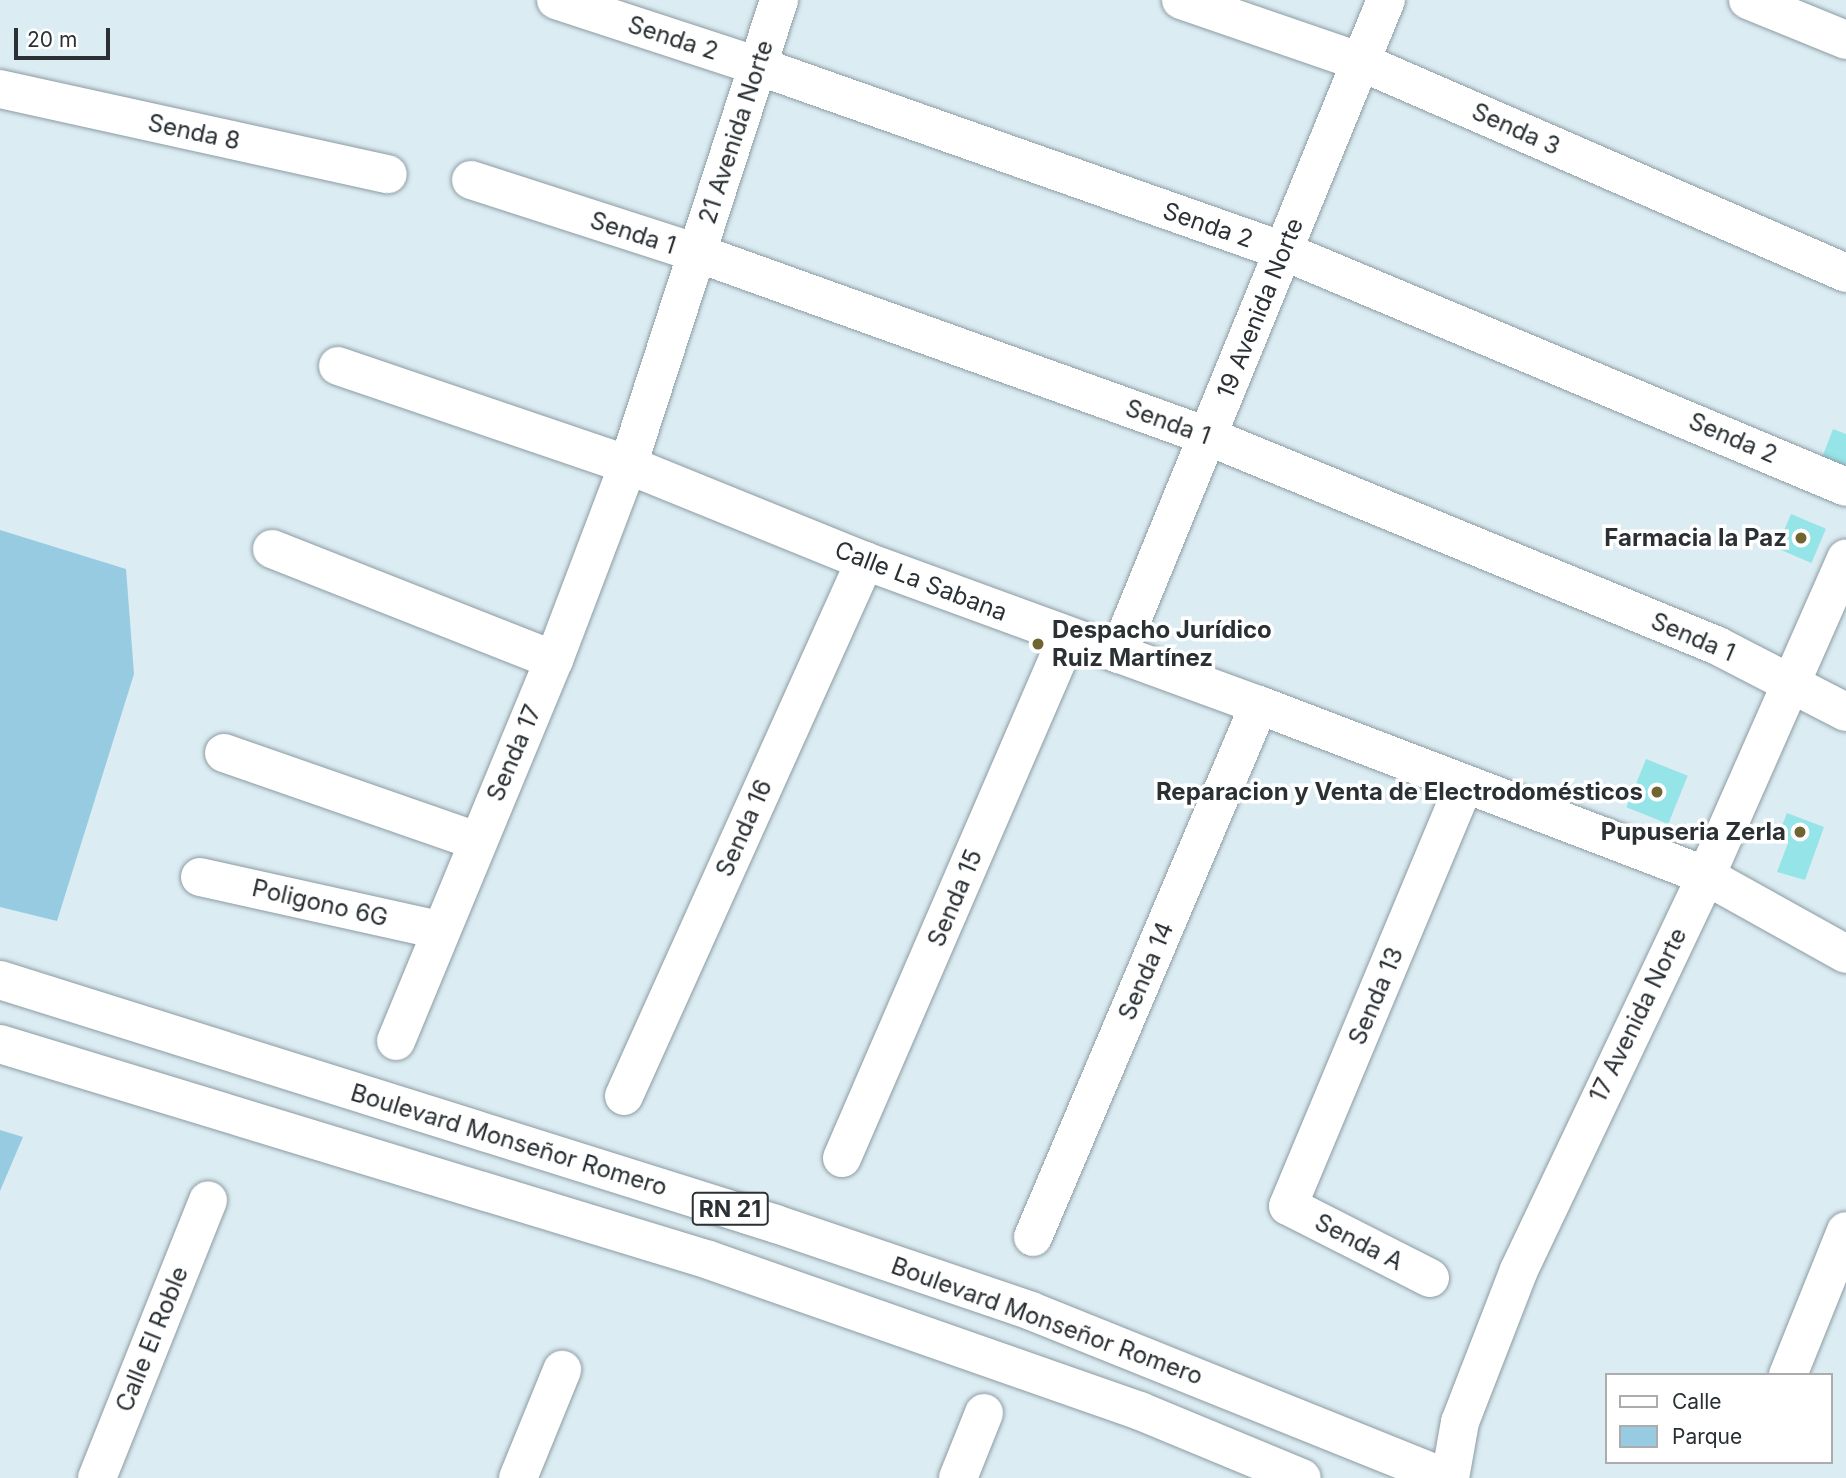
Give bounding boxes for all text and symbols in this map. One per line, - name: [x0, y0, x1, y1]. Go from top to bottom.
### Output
- street label: Senda 2: [624, 10, 722, 66]
- scale bar: [18, 14, 114, 58]
- text: 20 m: [27, 27, 77, 52]
- street label: 21 Avenida Norte: [693, 36, 779, 228]
- street label: Senda 3: [1468, 97, 1564, 161]
- street label: Senda 8: [145, 108, 243, 156]
- street label: Senda 2: [1159, 196, 1257, 254]
- street label: Senda 1: [587, 206, 679, 260]
- street label: 19 Avenida Norte: [1211, 214, 1309, 402]
- street label: Senda 1: [1122, 393, 1214, 451]
- street label: Senda 2: [1685, 407, 1781, 469]
- place label: Farmacia la Paz: [1604, 524, 1787, 552]
- marker: Farmacia la Paz: [1793, 530, 1809, 546]
- street label: Calle La Sabana: [831, 535, 1011, 627]
- street label: Senda 1: [1647, 607, 1739, 667]
- place label: Despacho Jurídico Ruiz Martínez: [1052, 616, 1272, 672]
- marker: Despacho Jurídico Ruiz Martínez: [1030, 636, 1046, 652]
- street label: Senda 17: [481, 701, 547, 805]
- street label: Senda 16: [710, 775, 778, 881]
- place label: Reparacion y Venta de Electrodomésticos: [1156, 778, 1643, 806]
- marker: Reparacion y Venta de Electrodomésticos: [1649, 784, 1665, 800]
- place label: Pupuseria Zerla: [1601, 818, 1786, 846]
- marker: Pupuseria Zerla: [1792, 824, 1808, 840]
- street label: Senda 15: [922, 845, 988, 951]
- street label: Poligono 6G: [249, 873, 391, 933]
- street label: Senda 14: [1112, 918, 1180, 1024]
- street label: 17 Avenida Norte: [1583, 923, 1693, 1107]
- street label: Senda 13: [1343, 943, 1409, 1049]
- street label: Boulevard Monseñor Romero: [347, 1078, 671, 1202]
- road number: RN 21: [692, 1190, 768, 1228]
- street label: Senda A: [1310, 1208, 1408, 1276]
- street label: Boulevard Monseñor Romero: [887, 1251, 1207, 1391]
- street label: Calle El Roble: [110, 1262, 194, 1416]
- legend: [1604, 1373, 1832, 1464]
- text: Calle: [1672, 1389, 1722, 1414]
- text: Parque: [1672, 1424, 1742, 1449]

